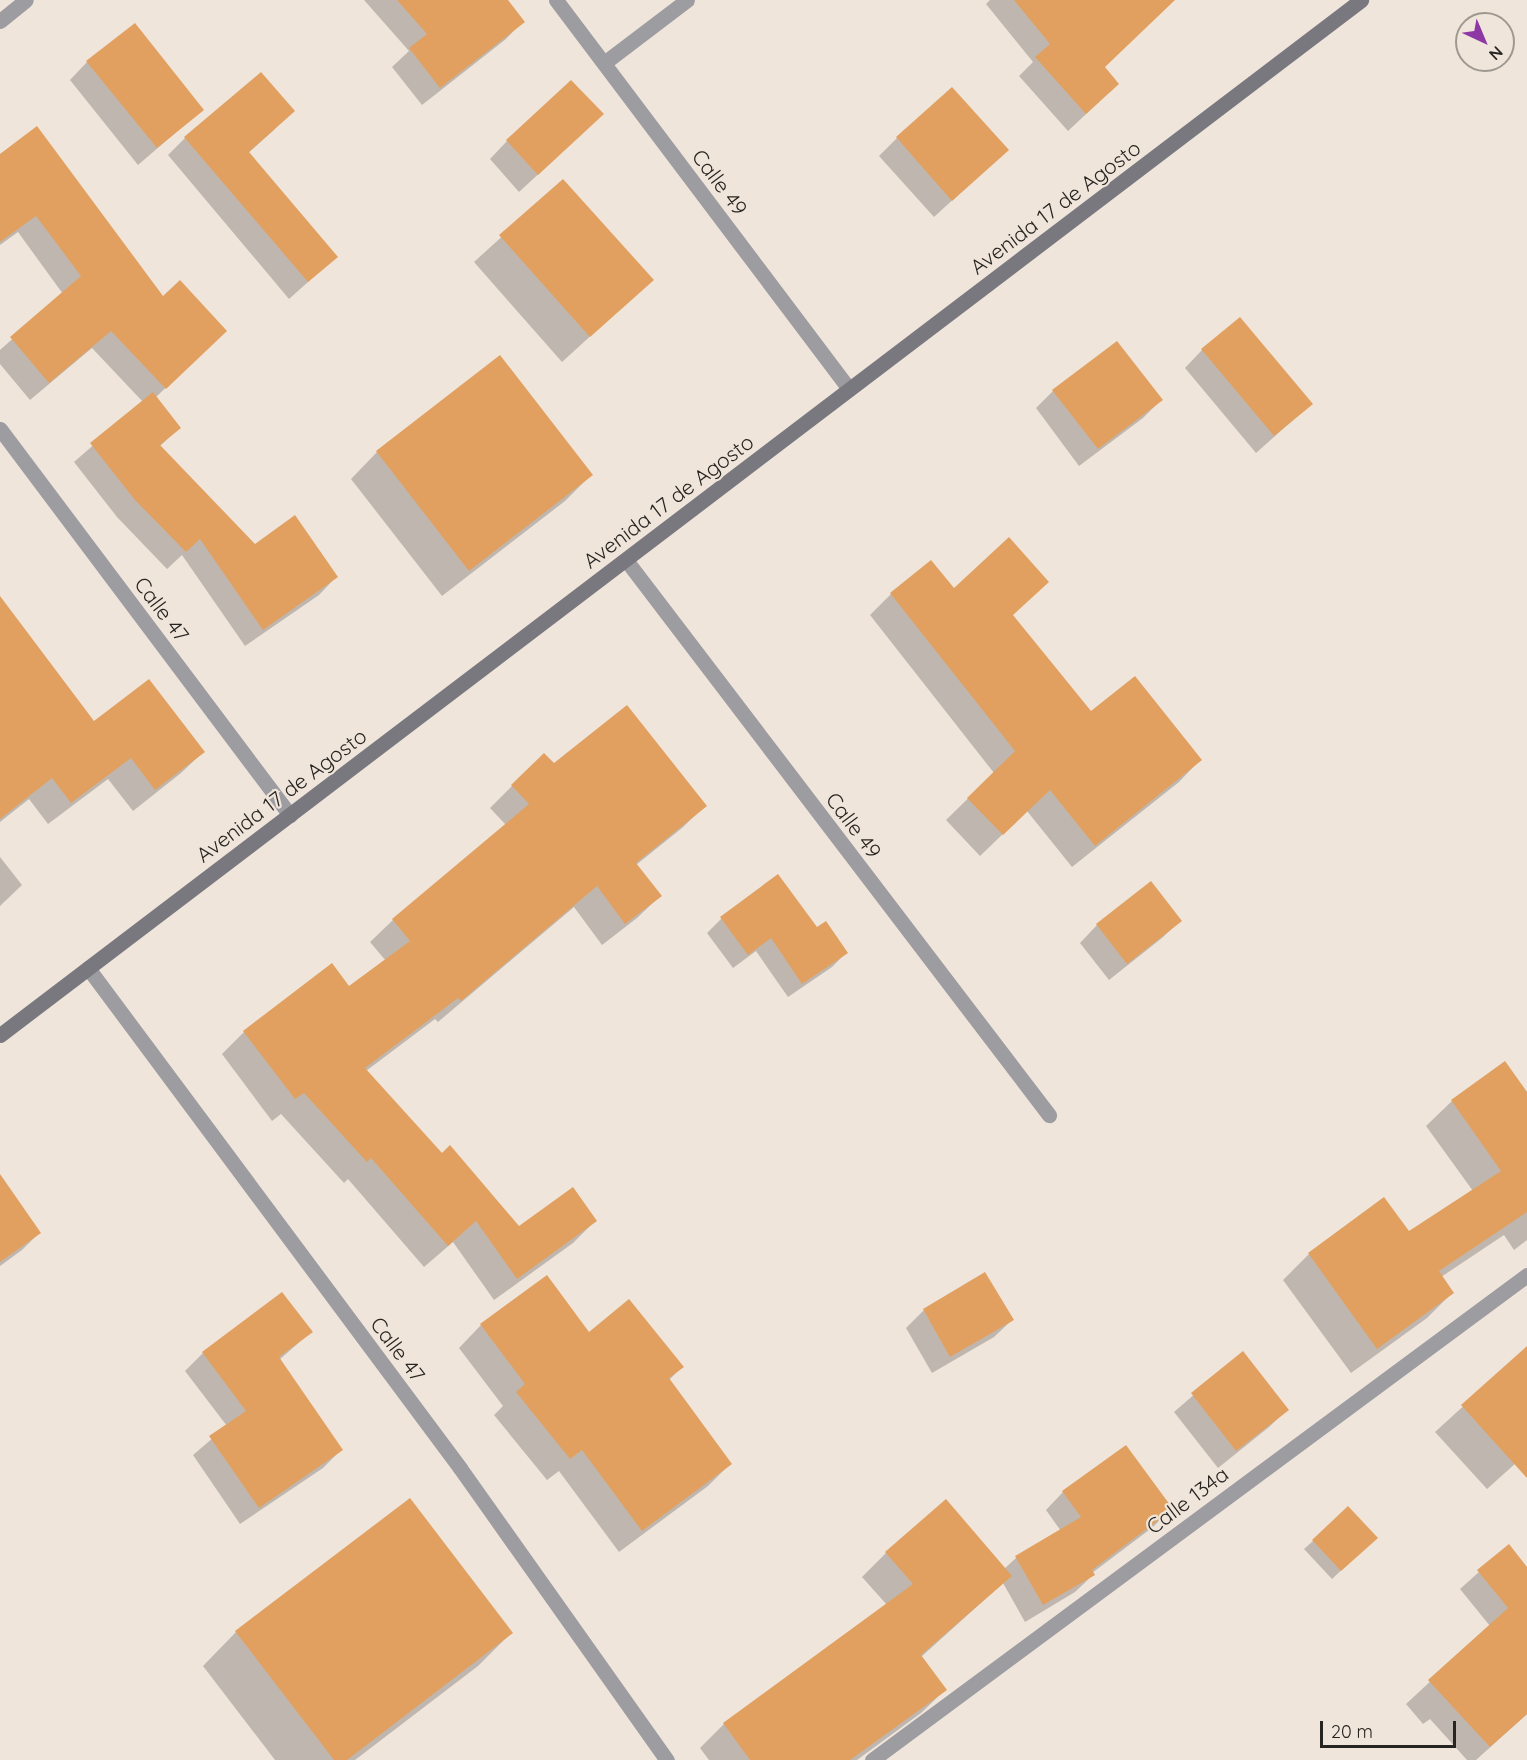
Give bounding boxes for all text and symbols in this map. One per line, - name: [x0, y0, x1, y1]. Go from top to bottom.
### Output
- north arrow: [1455, 12, 1515, 72]
- text: N: [1485, 42, 1507, 65]
- street label: Avenida 17 de Agosto: [965, 135, 1145, 279]
- street label: Calle 49: [687, 144, 753, 220]
- street label: Avenida 17 de Agosto: [578, 429, 758, 573]
- street label: Calle 47: [129, 572, 195, 646]
- street label: Avenida 17 de Agosto: [191, 723, 371, 867]
- street label: Calle 49: [821, 787, 887, 863]
- street label: Calle 47: [365, 1312, 431, 1386]
- street label: Calle 134a: [1141, 1461, 1233, 1539]
- scale bar: [1323, 1709, 1460, 1747]
- text: 20 m: [1331, 1720, 1373, 1743]

